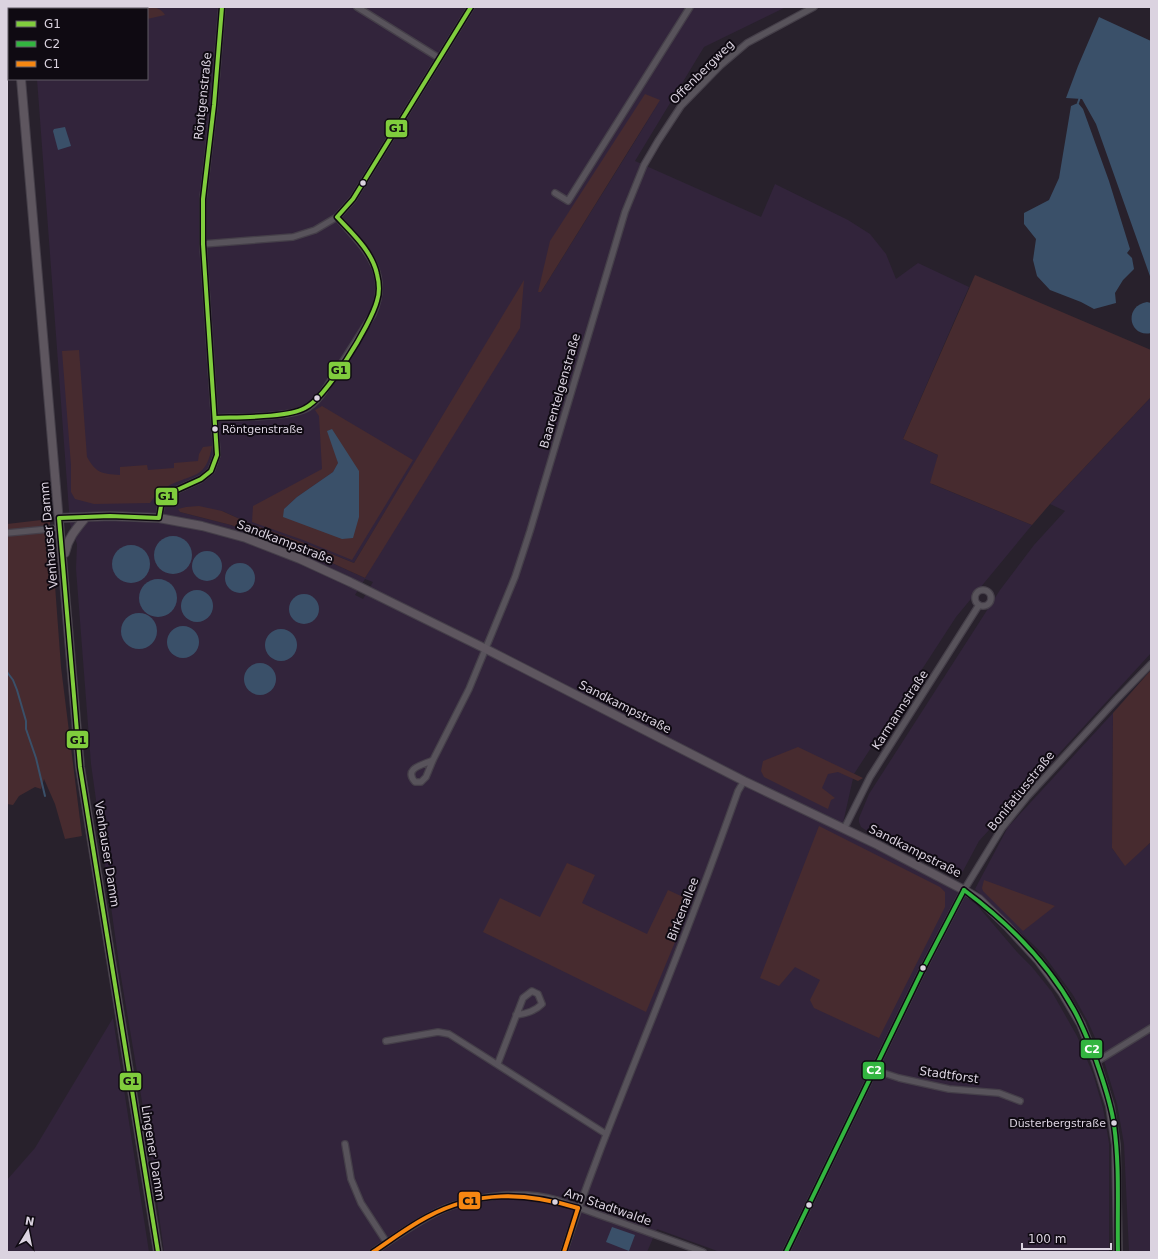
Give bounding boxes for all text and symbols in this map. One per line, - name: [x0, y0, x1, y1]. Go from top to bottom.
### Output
- legend: [8, 8, 148, 80]
- text: G1: [44, 17, 61, 31]
- text: C2: [44, 37, 60, 51]
- street label: Offenbergweg: [667, 37, 737, 107]
- street label: Röntgenstraße: [191, 51, 215, 141]
- text: C1: [44, 57, 60, 71]
- line badge: G1: [385, 119, 408, 138]
- text: G1: [389, 122, 405, 135]
- unlabelled marker: [358, 178, 368, 188]
- street label: Baarentelgenstraße: [537, 332, 583, 450]
- line badge: G1: [328, 361, 351, 380]
- text: G1: [331, 364, 347, 377]
- unlabelled marker: [312, 393, 322, 403]
- place label: Röntgenstraße: [222, 423, 303, 436]
- marker: Röntgenstraße: [210, 424, 220, 434]
- street label: Venhauser Damm: [37, 481, 61, 589]
- line badge: G1: [155, 487, 178, 506]
- text: G1: [158, 490, 174, 503]
- street label: Sandkampstraße: [235, 517, 335, 567]
- street label: Karmannstraße: [869, 668, 931, 752]
- street label: Sandkampstraße: [576, 678, 674, 736]
- line badge: G1: [66, 730, 89, 749]
- text: G1: [70, 734, 86, 747]
- street label: Bonifatiusstraße: [985, 748, 1057, 834]
- street label: Venhauser Damm: [92, 800, 122, 908]
- street label: Sandkampstraße: [866, 822, 964, 880]
- street label: Birkenallee: [664, 875, 702, 943]
- unlabelled marker: [918, 963, 928, 973]
- line badge: C2: [1080, 1039, 1103, 1059]
- text: C2: [1084, 1043, 1100, 1056]
- line badge: C2: [862, 1061, 885, 1080]
- text: C2: [866, 1064, 882, 1077]
- street label: Stadtforst: [919, 1064, 980, 1086]
- line badge: G1: [119, 1072, 142, 1091]
- text: G1: [123, 1075, 139, 1088]
- street label: Lingener Damm: [139, 1104, 167, 1202]
- place label: Düsterbergstraße: [1009, 1117, 1106, 1130]
- marker: Düsterbergstraße: [1109, 1118, 1119, 1128]
- street label: Am Stadtwalde: [563, 1186, 653, 1228]
- line badge: C1: [458, 1191, 481, 1210]
- text: C1: [462, 1195, 478, 1208]
- unlabelled marker: [550, 1197, 560, 1207]
- unlabelled marker: [804, 1200, 814, 1210]
- north arrow: [8, 1211, 48, 1251]
- text: N: [24, 1214, 35, 1229]
- scale bar: [1022, 1225, 1111, 1251]
- text: 100 m: [1028, 1232, 1066, 1246]

